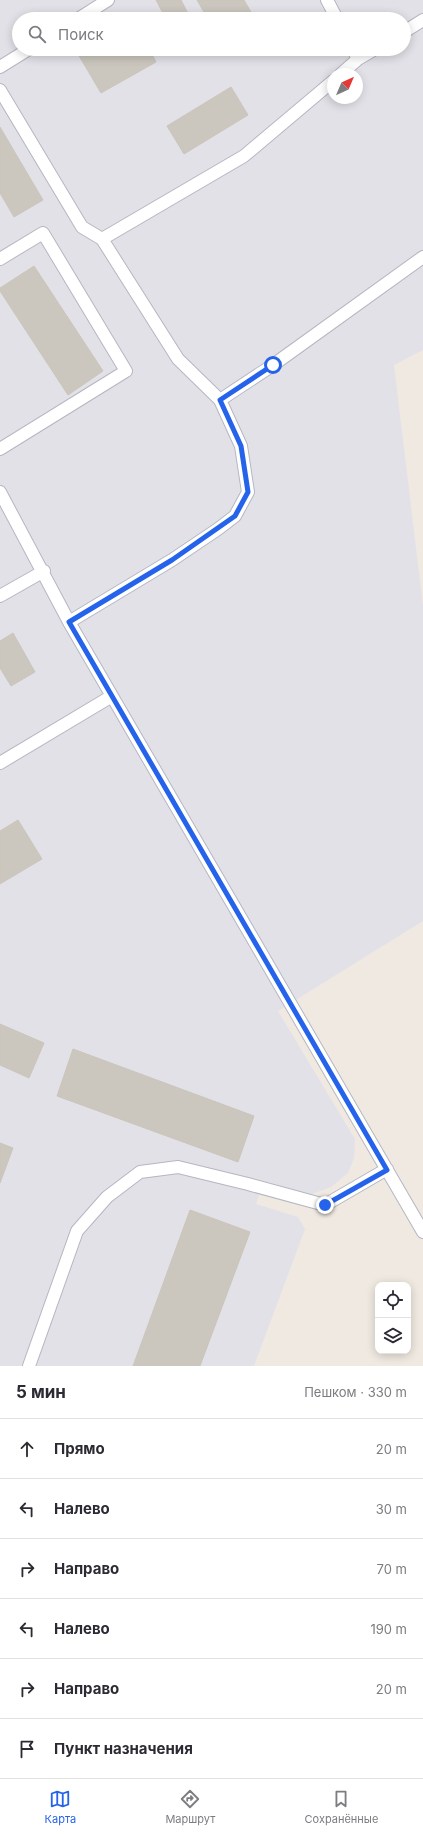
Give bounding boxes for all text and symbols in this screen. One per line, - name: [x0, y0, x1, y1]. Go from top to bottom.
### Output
- search box: [12, 12, 411, 56]
- icon: search: [26, 23, 48, 45]
- text: Поиск: [58, 25, 104, 44]
- north arrow: [327, 68, 363, 104]
- route start: [264, 356, 282, 374]
- route end: [316, 1196, 334, 1214]
- map controls: [375, 1282, 411, 1354]
- button: locate: [375, 1282, 411, 1318]
- button: layers: [375, 1318, 411, 1354]
- text: 5 мин: [16, 1382, 66, 1402]
- text: Пешком · 330 m: [304, 1384, 407, 1400]
- icon: ahead: [16, 1438, 38, 1460]
- text: Прямо: [54, 1439, 105, 1458]
- text: 20 m: [376, 1441, 407, 1457]
- icon: left: [16, 1498, 38, 1520]
- text: Налево: [54, 1499, 110, 1518]
- text: 30 m: [376, 1501, 407, 1517]
- icon: right: [16, 1558, 38, 1580]
- text: Направо: [54, 1559, 119, 1578]
- text: 70 m: [377, 1561, 407, 1577]
- icon: left: [16, 1618, 38, 1640]
- text: Налево: [54, 1619, 110, 1638]
- text: 190 m: [370, 1621, 407, 1637]
- icon: right: [16, 1678, 38, 1700]
- text: Направо: [54, 1679, 119, 1698]
- text: 20 m: [376, 1681, 407, 1697]
- icon: arrive: [16, 1738, 38, 1760]
- text: Пункт назначения: [54, 1739, 193, 1758]
- tab: Карта: [45, 1788, 76, 1826]
- tab: Маршрут: [165, 1788, 215, 1826]
- tab: Сохранённые: [305, 1788, 378, 1826]

